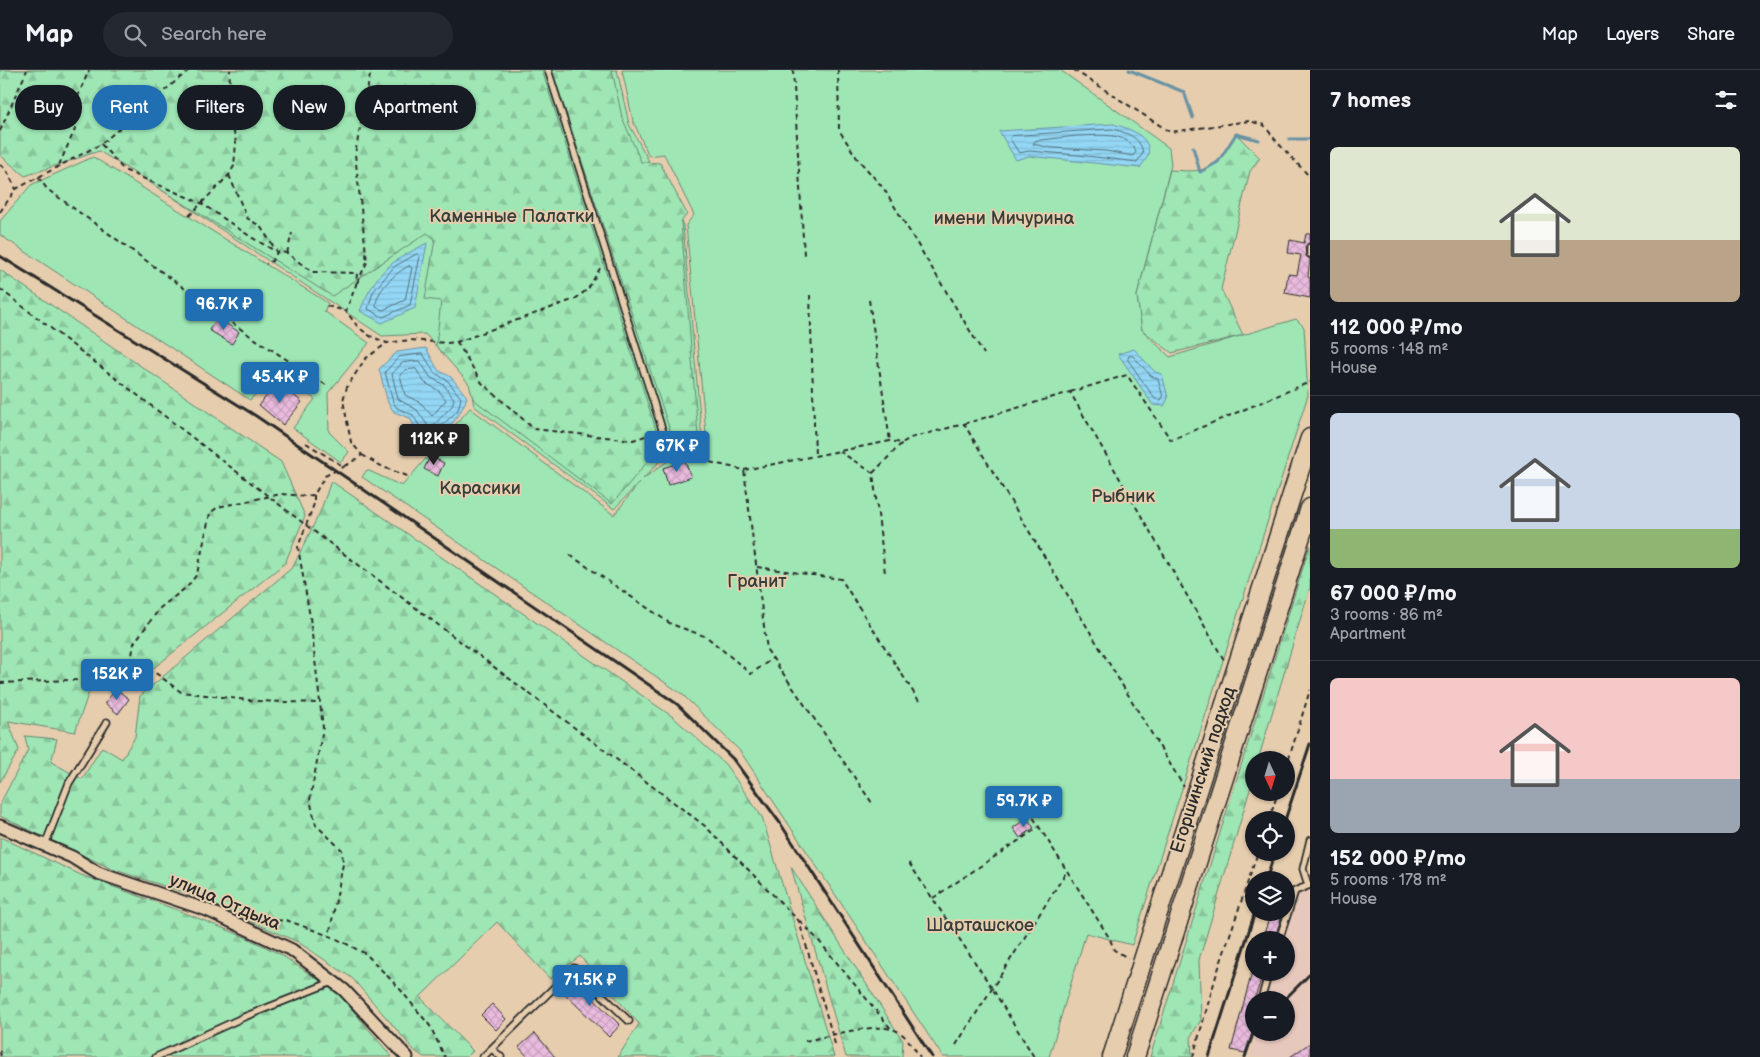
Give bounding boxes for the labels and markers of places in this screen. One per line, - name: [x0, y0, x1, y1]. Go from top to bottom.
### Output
- pin: 96.7K ₽: [178, 288, 270, 331]
- pin: 45.4K ₽: [234, 362, 326, 404]
- pin: 112K ₽: [393, 424, 475, 466]
- pin: 67K ₽: [642, 430, 712, 473]
- pin: 152K ₽: [76, 658, 158, 701]
- pin: 59.7K ₽: [978, 786, 1070, 828]
- pin: 71.5K ₽: [544, 964, 636, 1007]

